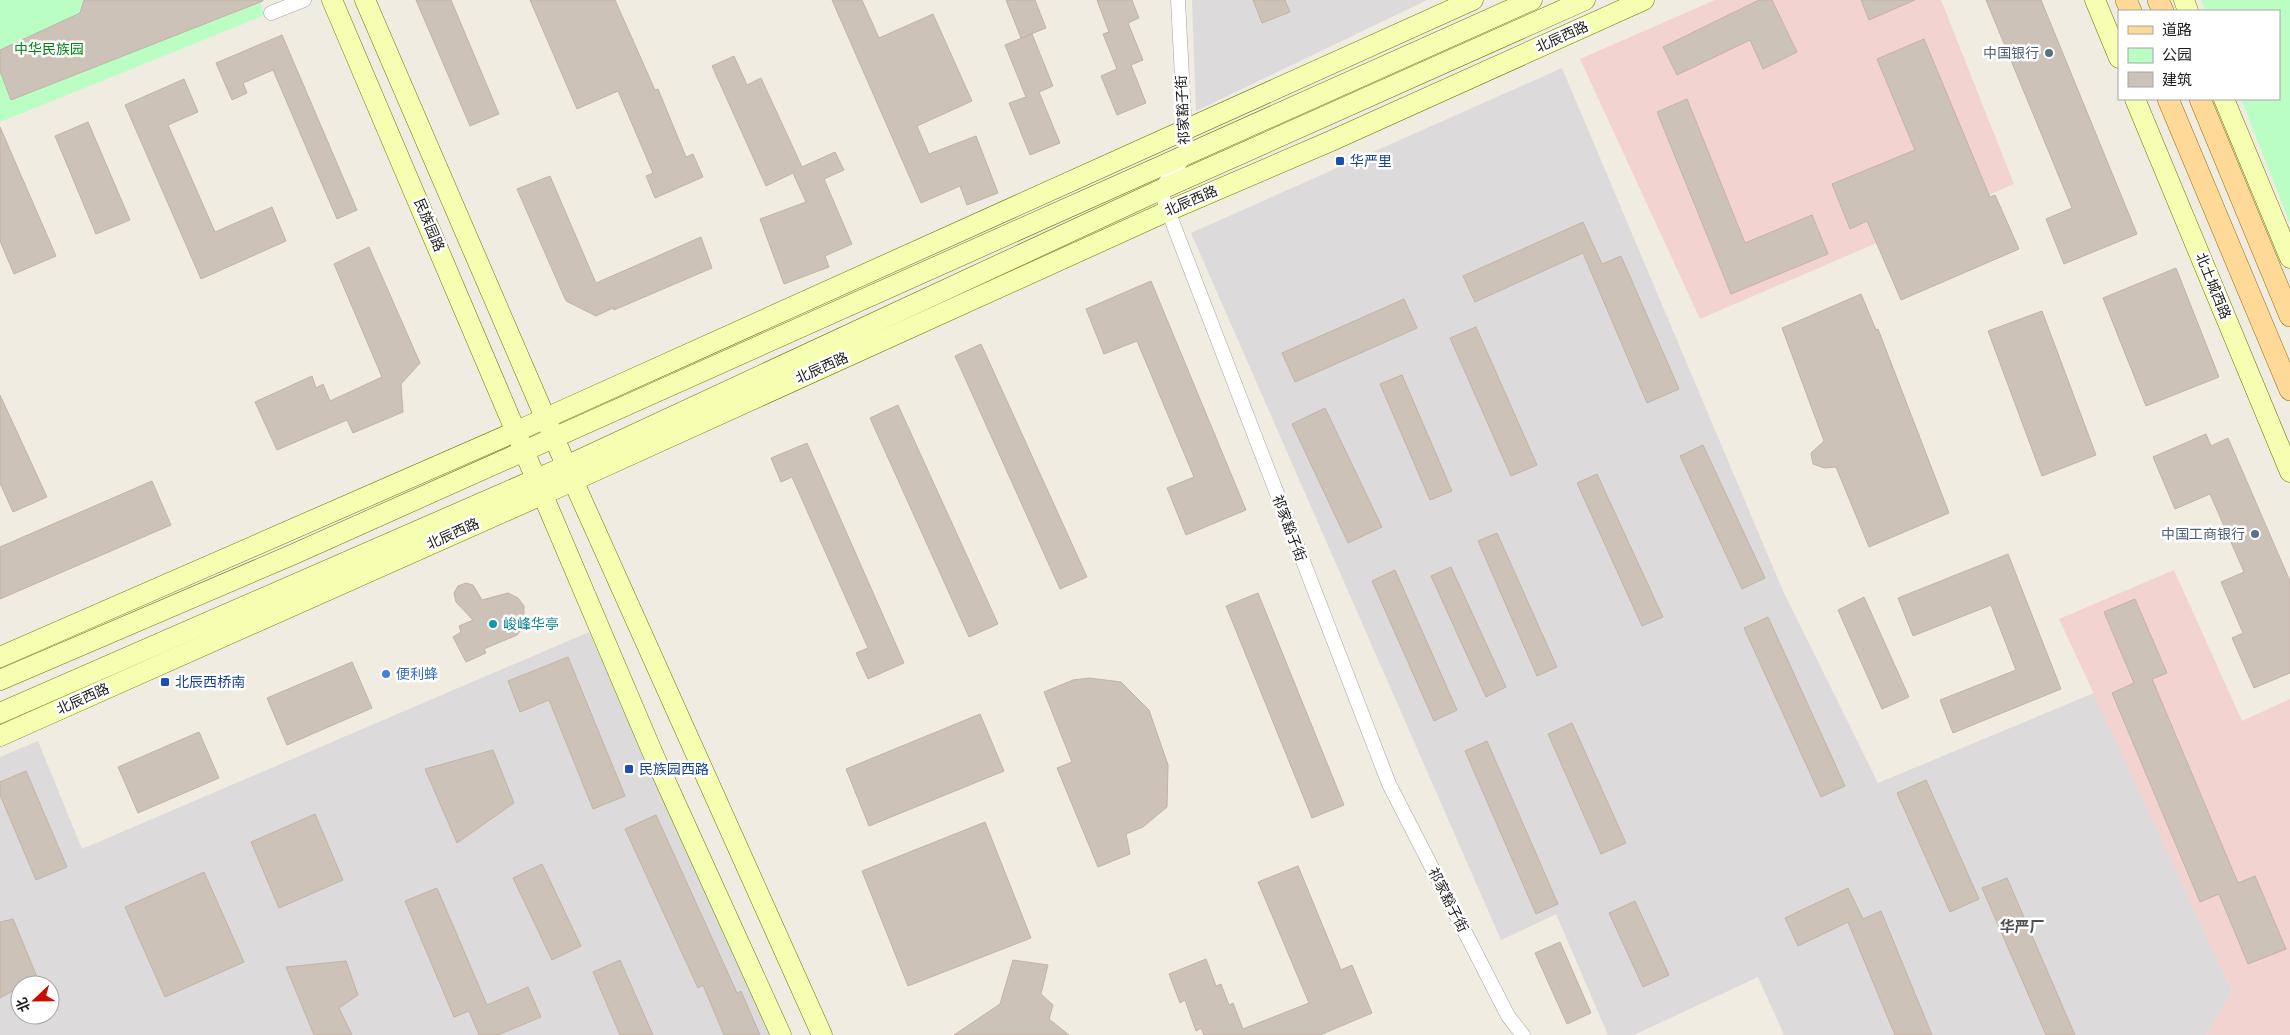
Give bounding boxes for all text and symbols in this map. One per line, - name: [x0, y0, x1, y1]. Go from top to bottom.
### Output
- legend: [2118, 10, 2280, 100]
- street label: 北辰西路: [1533, 18, 1591, 56]
- text: 道路: [2162, 21, 2192, 39]
- park label: 中华民族园: [14, 41, 84, 58]
- place label: 中国银行: [1983, 45, 2039, 62]
- text: 公园: [2162, 46, 2192, 64]
- marker: 中国银行: [2043, 47, 2055, 59]
- text: 建筑: [2162, 71, 2192, 89]
- street label: 祁家豁子街: [1173, 75, 1193, 145]
- place label: 华严里: [1350, 153, 1392, 170]
- marker: 华严里: [1334, 155, 1346, 167]
- street label: 北辰西路: [1162, 182, 1220, 220]
- street label: 民族园路: [410, 196, 448, 254]
- street label: 北土城西路: [2192, 250, 2234, 322]
- street label: 北辰西路: [793, 349, 851, 387]
- street label: 祁家豁子街: [1269, 492, 1309, 564]
- street label: 北辰西路: [424, 515, 482, 553]
- place label: 中国工商银行: [2161, 526, 2245, 543]
- marker: 中国工商银行: [2249, 528, 2261, 540]
- place label: 峻峰华亭: [503, 616, 559, 633]
- marker: 峻峰华亭: [487, 618, 499, 630]
- place label: 便利蜂: [396, 666, 438, 683]
- marker: 便利蜂: [380, 668, 392, 680]
- place label: 北辰西桥南: [175, 674, 245, 691]
- marker: 北辰西桥南: [159, 676, 171, 688]
- street label: 北辰西路: [54, 680, 112, 718]
- place label: 民族园西路: [639, 761, 709, 778]
- marker: 民族园西路: [623, 763, 635, 775]
- street label: 祁家豁子街: [1425, 865, 1471, 935]
- district label: 华严厂: [1999, 918, 2045, 936]
- north arrow: [10, 975, 60, 1025]
- text: 北: [13, 995, 34, 1014]

